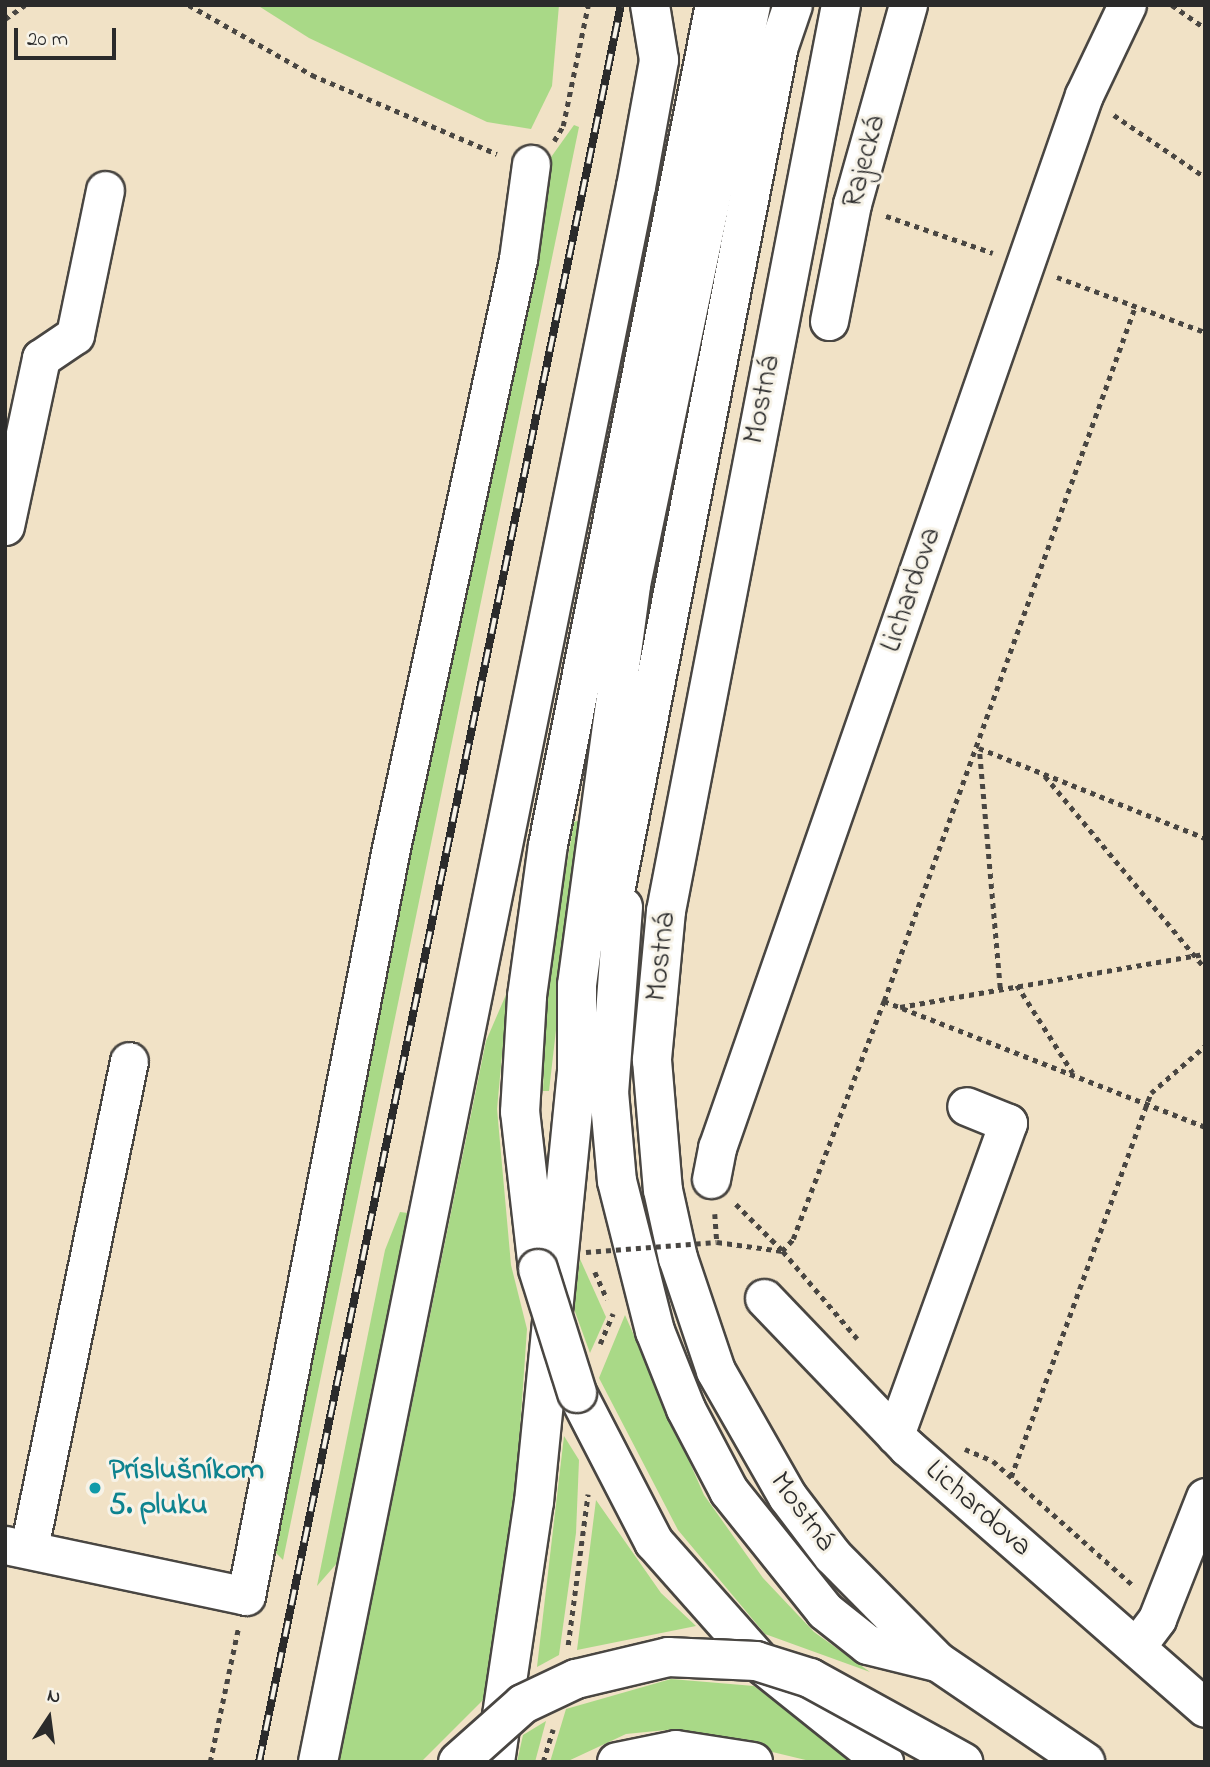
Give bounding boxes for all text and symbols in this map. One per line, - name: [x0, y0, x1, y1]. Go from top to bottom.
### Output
- scale bar: [18, 14, 119, 58]
- text: 20 m: [27, 25, 68, 55]
- street label: Rajecká: [835, 112, 895, 212]
- street label: Mostná: [737, 353, 789, 447]
- street label: Lichardova: [874, 523, 950, 657]
- street label: Mostná: [639, 911, 685, 1003]
- place label: Príslušníkom 5. pluku: [109, 1453, 264, 1524]
- street label: Lichardova: [917, 1453, 1039, 1565]
- street label: Mostná: [761, 1465, 843, 1559]
- marker: Príslušníkom 5. pluku: [87, 1480, 103, 1496]
- text: N: [45, 1682, 63, 1712]
- north arrow: [14, 1683, 84, 1753]

